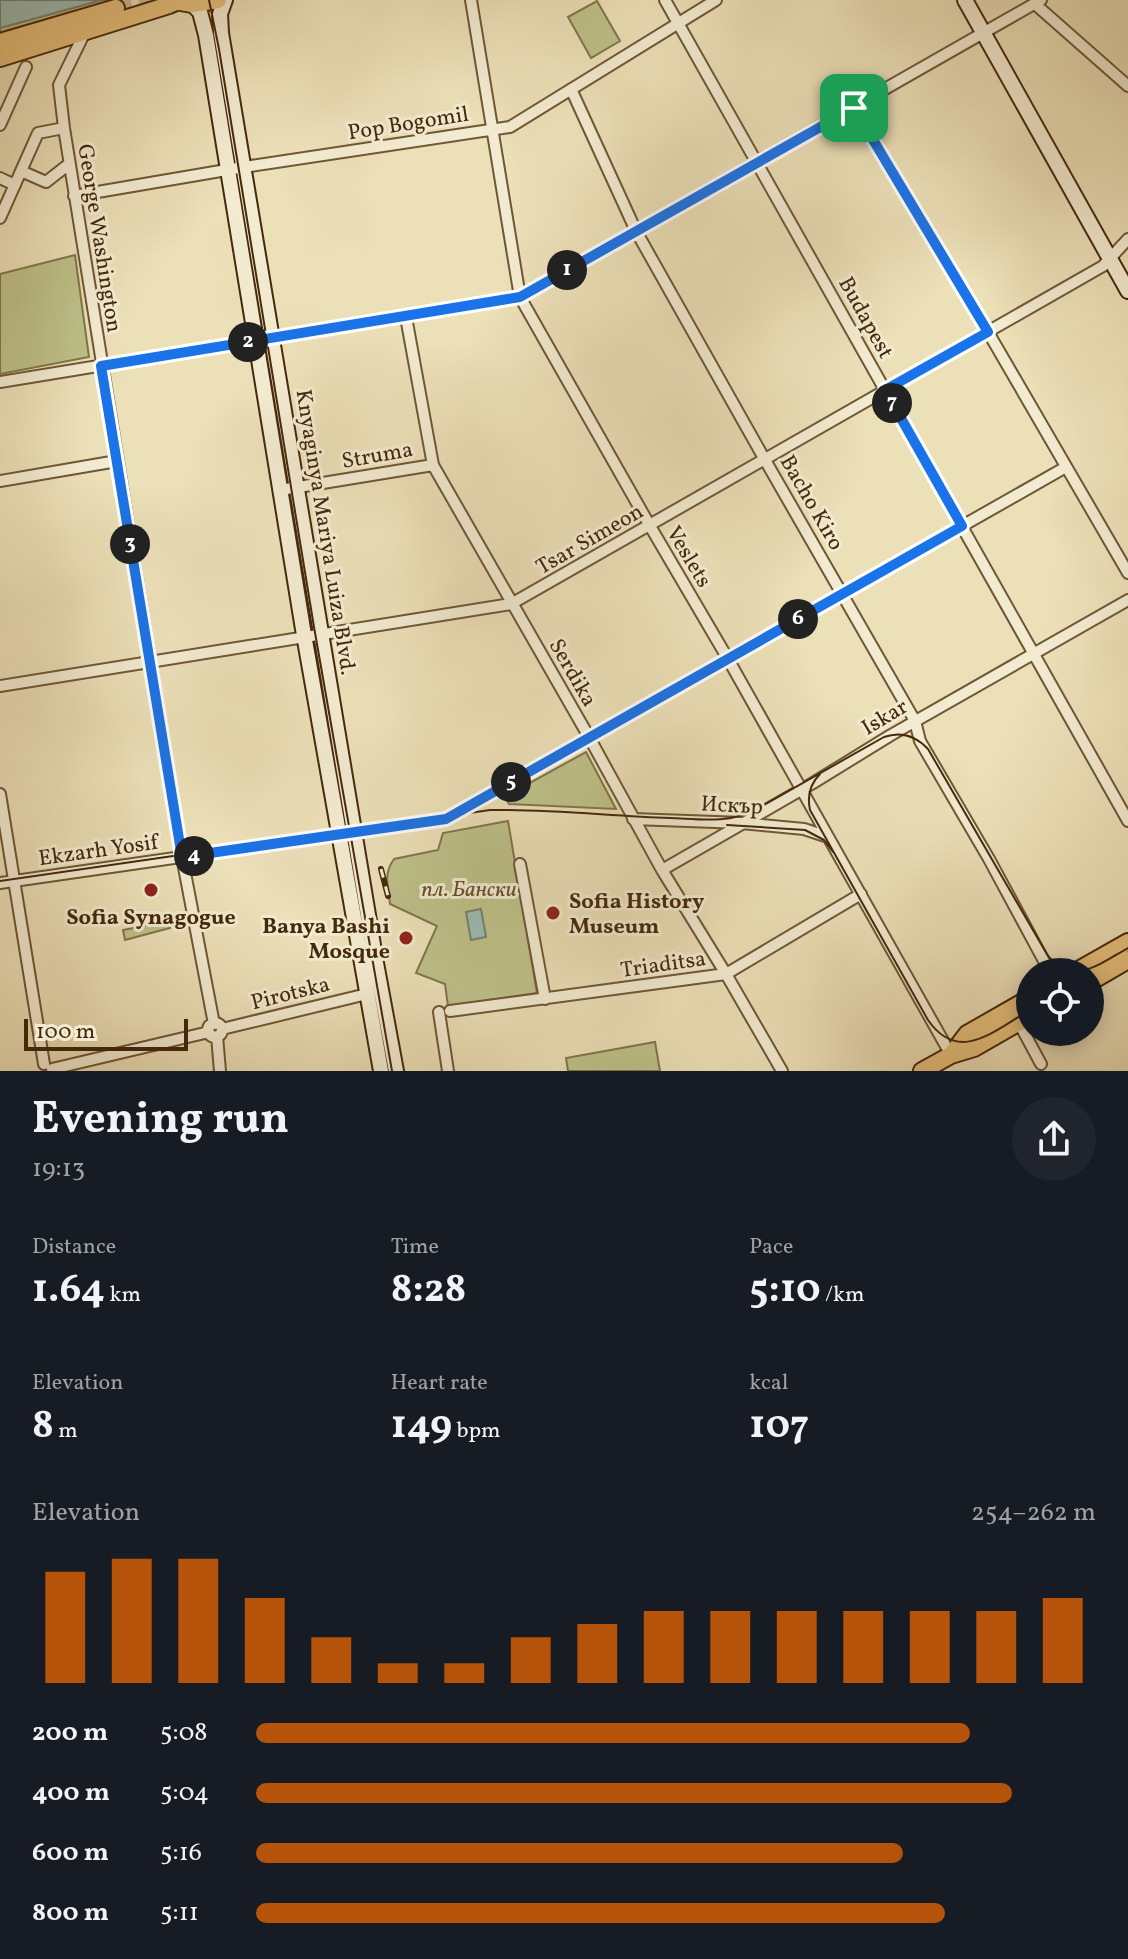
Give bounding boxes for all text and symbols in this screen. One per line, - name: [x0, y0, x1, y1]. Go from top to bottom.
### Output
- pin: [820, 74, 888, 142]
- icon: arrive: [832, 86, 876, 130]
- street label: Pop Bogomil: [346, 100, 471, 149]
- street label: George Washington: [68, 142, 129, 335]
- pin: 1: [547, 250, 587, 290]
- text: 1: [563, 254, 571, 285]
- street label: Budapest: [830, 271, 900, 365]
- pin: 2: [228, 322, 268, 362]
- text: 2: [242, 326, 254, 357]
- pin: 7: [872, 383, 912, 423]
- street label: Knyaginya Mariya Luiza Blvd.: [287, 387, 362, 678]
- text: 7: [887, 387, 897, 418]
- street label: Struma: [339, 435, 416, 478]
- street label: Bacho Kiro: [771, 450, 851, 557]
- street label: Tsar Simeon: [531, 497, 650, 583]
- street label: Veslets: [657, 521, 718, 594]
- pin: 3: [110, 524, 150, 564]
- text: 3: [124, 528, 136, 559]
- pin: 6: [778, 599, 818, 639]
- text: 6: [792, 603, 804, 634]
- street label: Serdika: [540, 634, 604, 713]
- street label: Iskar: [856, 692, 914, 744]
- pin: 5: [491, 762, 531, 802]
- text: 5: [506, 766, 516, 797]
- street label: Искър: [700, 789, 764, 824]
- street label: Ekzarh Yosif: [37, 827, 163, 875]
- pin: 4: [174, 836, 214, 876]
- text: 4: [187, 840, 201, 871]
- park label: пл. Бански: [421, 875, 517, 906]
- marker: Sofia Synagogue: [142, 881, 160, 899]
- place label: Sofia History Museum: [569, 887, 705, 943]
- place label: Sofia Synagogue: [66, 903, 236, 934]
- marker: Sofia History Museum: [544, 904, 562, 922]
- place label: Banya Bashi Mosque: [262, 912, 390, 968]
- marker: Banya Bashi Mosque: [397, 929, 415, 947]
- street label: Triaditsa: [619, 944, 708, 987]
- map controls: [1016, 958, 1104, 1046]
- button: locate: [1016, 958, 1104, 1046]
- street label: Pirotska: [248, 970, 333, 1019]
- scale bar: [24, 1015, 188, 1051]
- text: 100 m: [36, 1017, 95, 1048]
- text: Evening run: [32, 1090, 289, 1151]
- button: share: [1012, 1097, 1096, 1181]
- text: 19:13: [32, 1151, 85, 1187]
- text: Distance: [32, 1232, 116, 1263]
- text: Time: [391, 1232, 439, 1263]
- text: Pace: [749, 1232, 793, 1263]
- text: 1.64: [32, 1263, 105, 1319]
- text: 8:28: [391, 1263, 466, 1319]
- text: 5:10: [749, 1263, 821, 1319]
- text: km: [105, 1280, 141, 1311]
- text: /km: [821, 1280, 865, 1311]
- text: Elevation: [32, 1368, 123, 1399]
- text: Heart rate: [391, 1368, 488, 1399]
- text: kcal: [749, 1368, 788, 1399]
- text: 8: [32, 1399, 54, 1455]
- text: 149: [391, 1399, 452, 1455]
- text: 107: [749, 1399, 809, 1455]
- text: m: [54, 1416, 78, 1447]
- text: bpm: [452, 1416, 501, 1447]
- text: Elevation: [32, 1495, 140, 1531]
- text: 254–262 m: [971, 1495, 1096, 1531]
- text: 200 m: [32, 1715, 108, 1751]
- text: 5:08: [160, 1715, 207, 1751]
- text: 400 m: [32, 1775, 110, 1811]
- text: 5:04: [160, 1775, 209, 1811]
- text: 600 m: [32, 1835, 109, 1871]
- text: 5:16: [160, 1835, 202, 1871]
- text: 800 m: [32, 1895, 109, 1931]
- text: 5:11: [160, 1895, 199, 1931]

